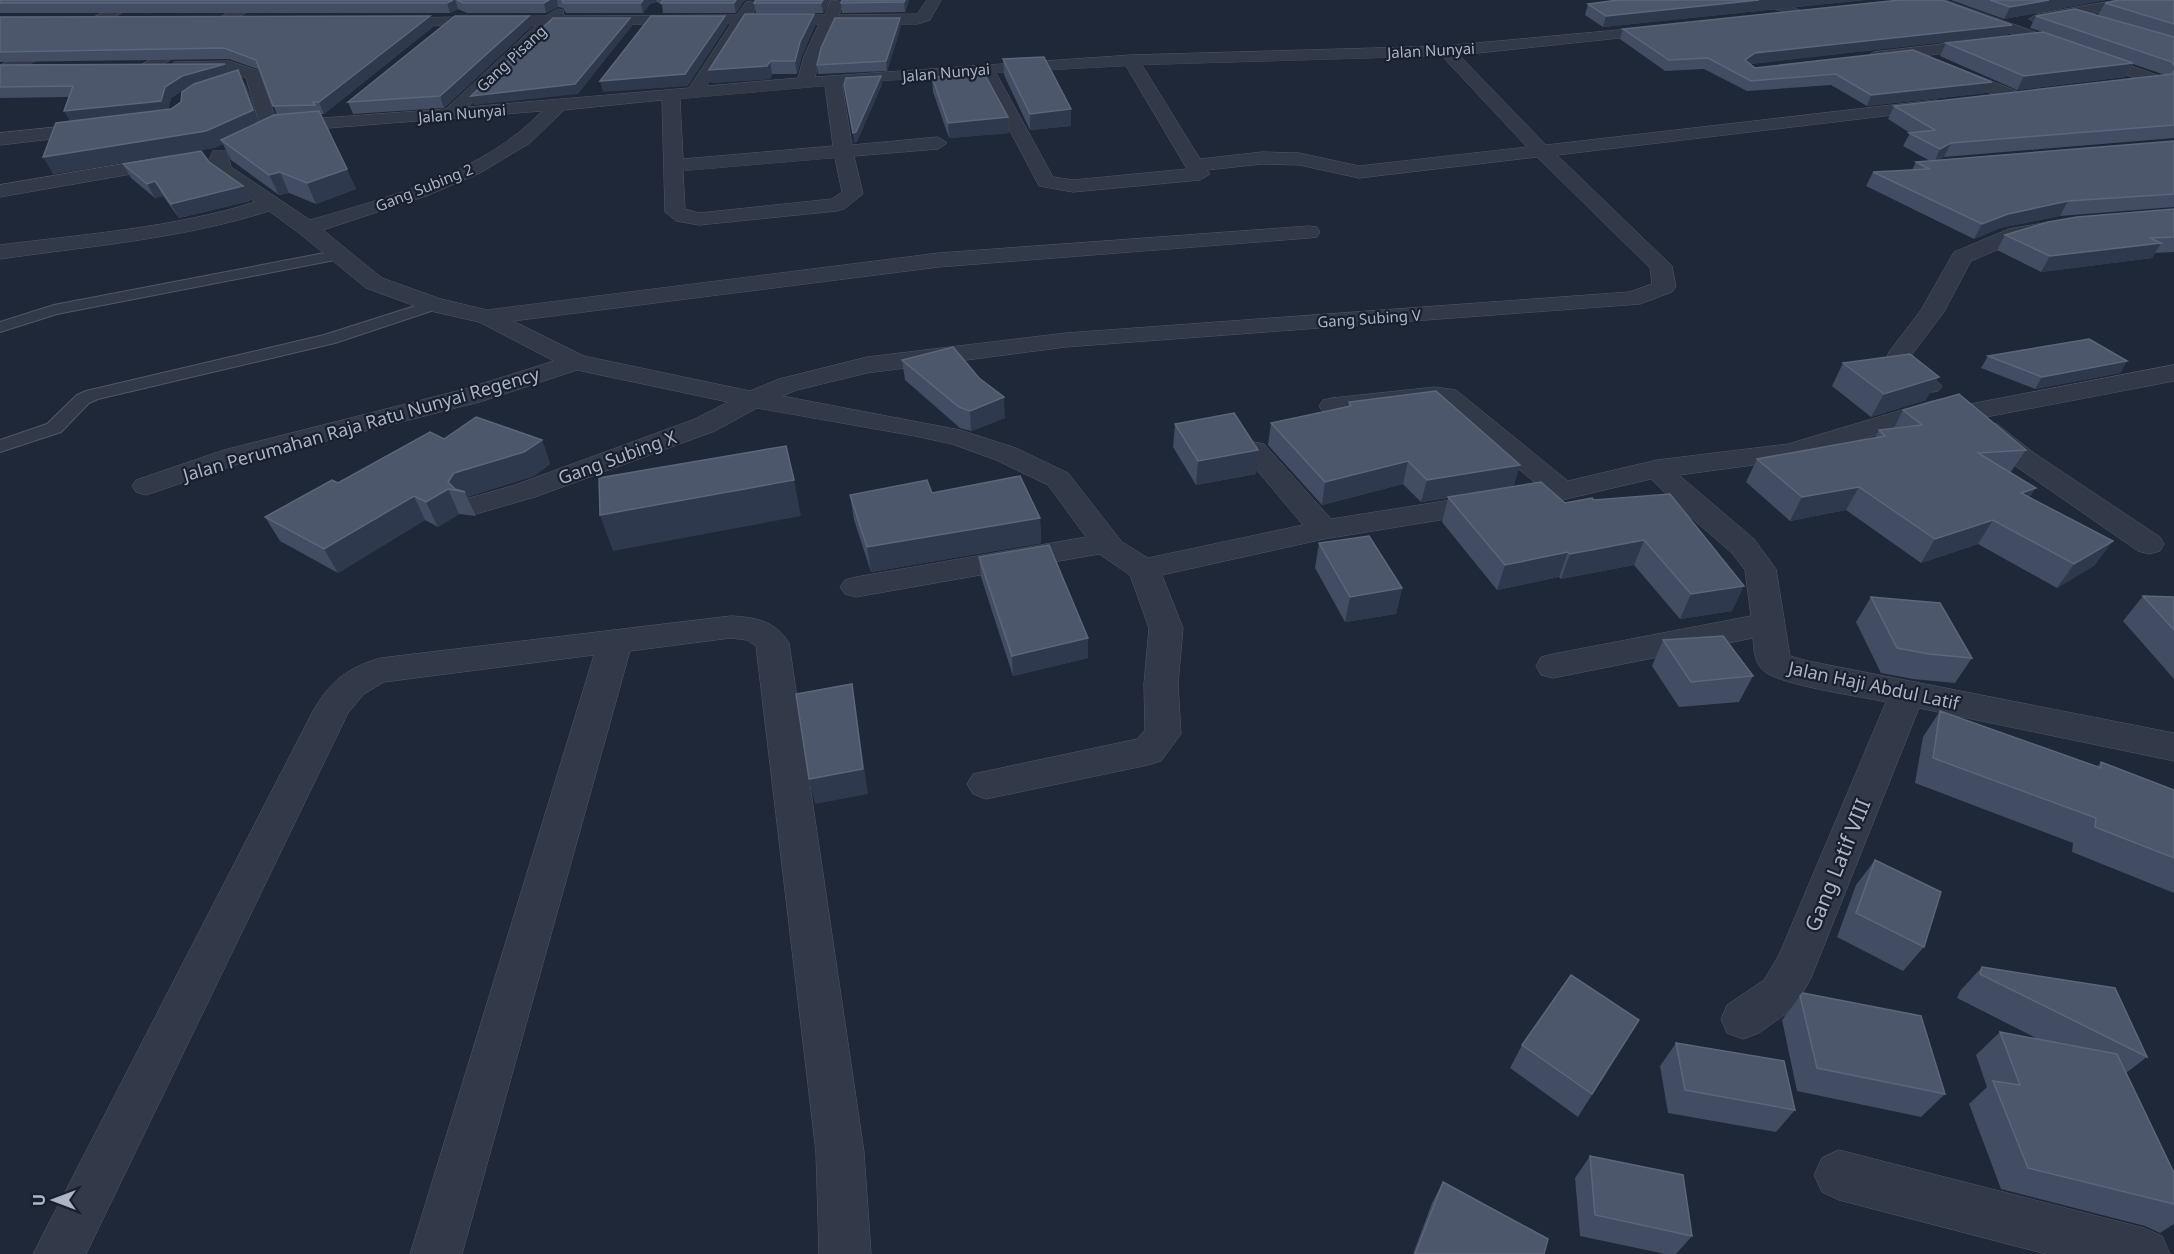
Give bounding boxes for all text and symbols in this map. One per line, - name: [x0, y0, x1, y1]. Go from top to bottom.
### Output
- street label: Gang Pisang: [472, 20, 550, 96]
- street label: Jalan Nunyai: [1385, 38, 1475, 62]
- street label: Jalan Nunyai: [899, 58, 991, 86]
- street label: Jalan Nunyai: [415, 99, 507, 127]
- street label: Gang Subing 2: [372, 158, 476, 216]
- street label: Gang Subing V: [1317, 304, 1421, 332]
- street label: Jalan Perumahan Raja Ratu Nunyai Regency: [178, 361, 543, 487]
- street label: Gang Subing X: [555, 424, 680, 490]
- street label: Jalan Haji Abdul Latif: [1784, 655, 1962, 715]
- street label: Gang Latif VIII: [1798, 794, 1876, 936]
- north arrow: [24, 1170, 84, 1230]
- text: U: [28, 1194, 50, 1206]

